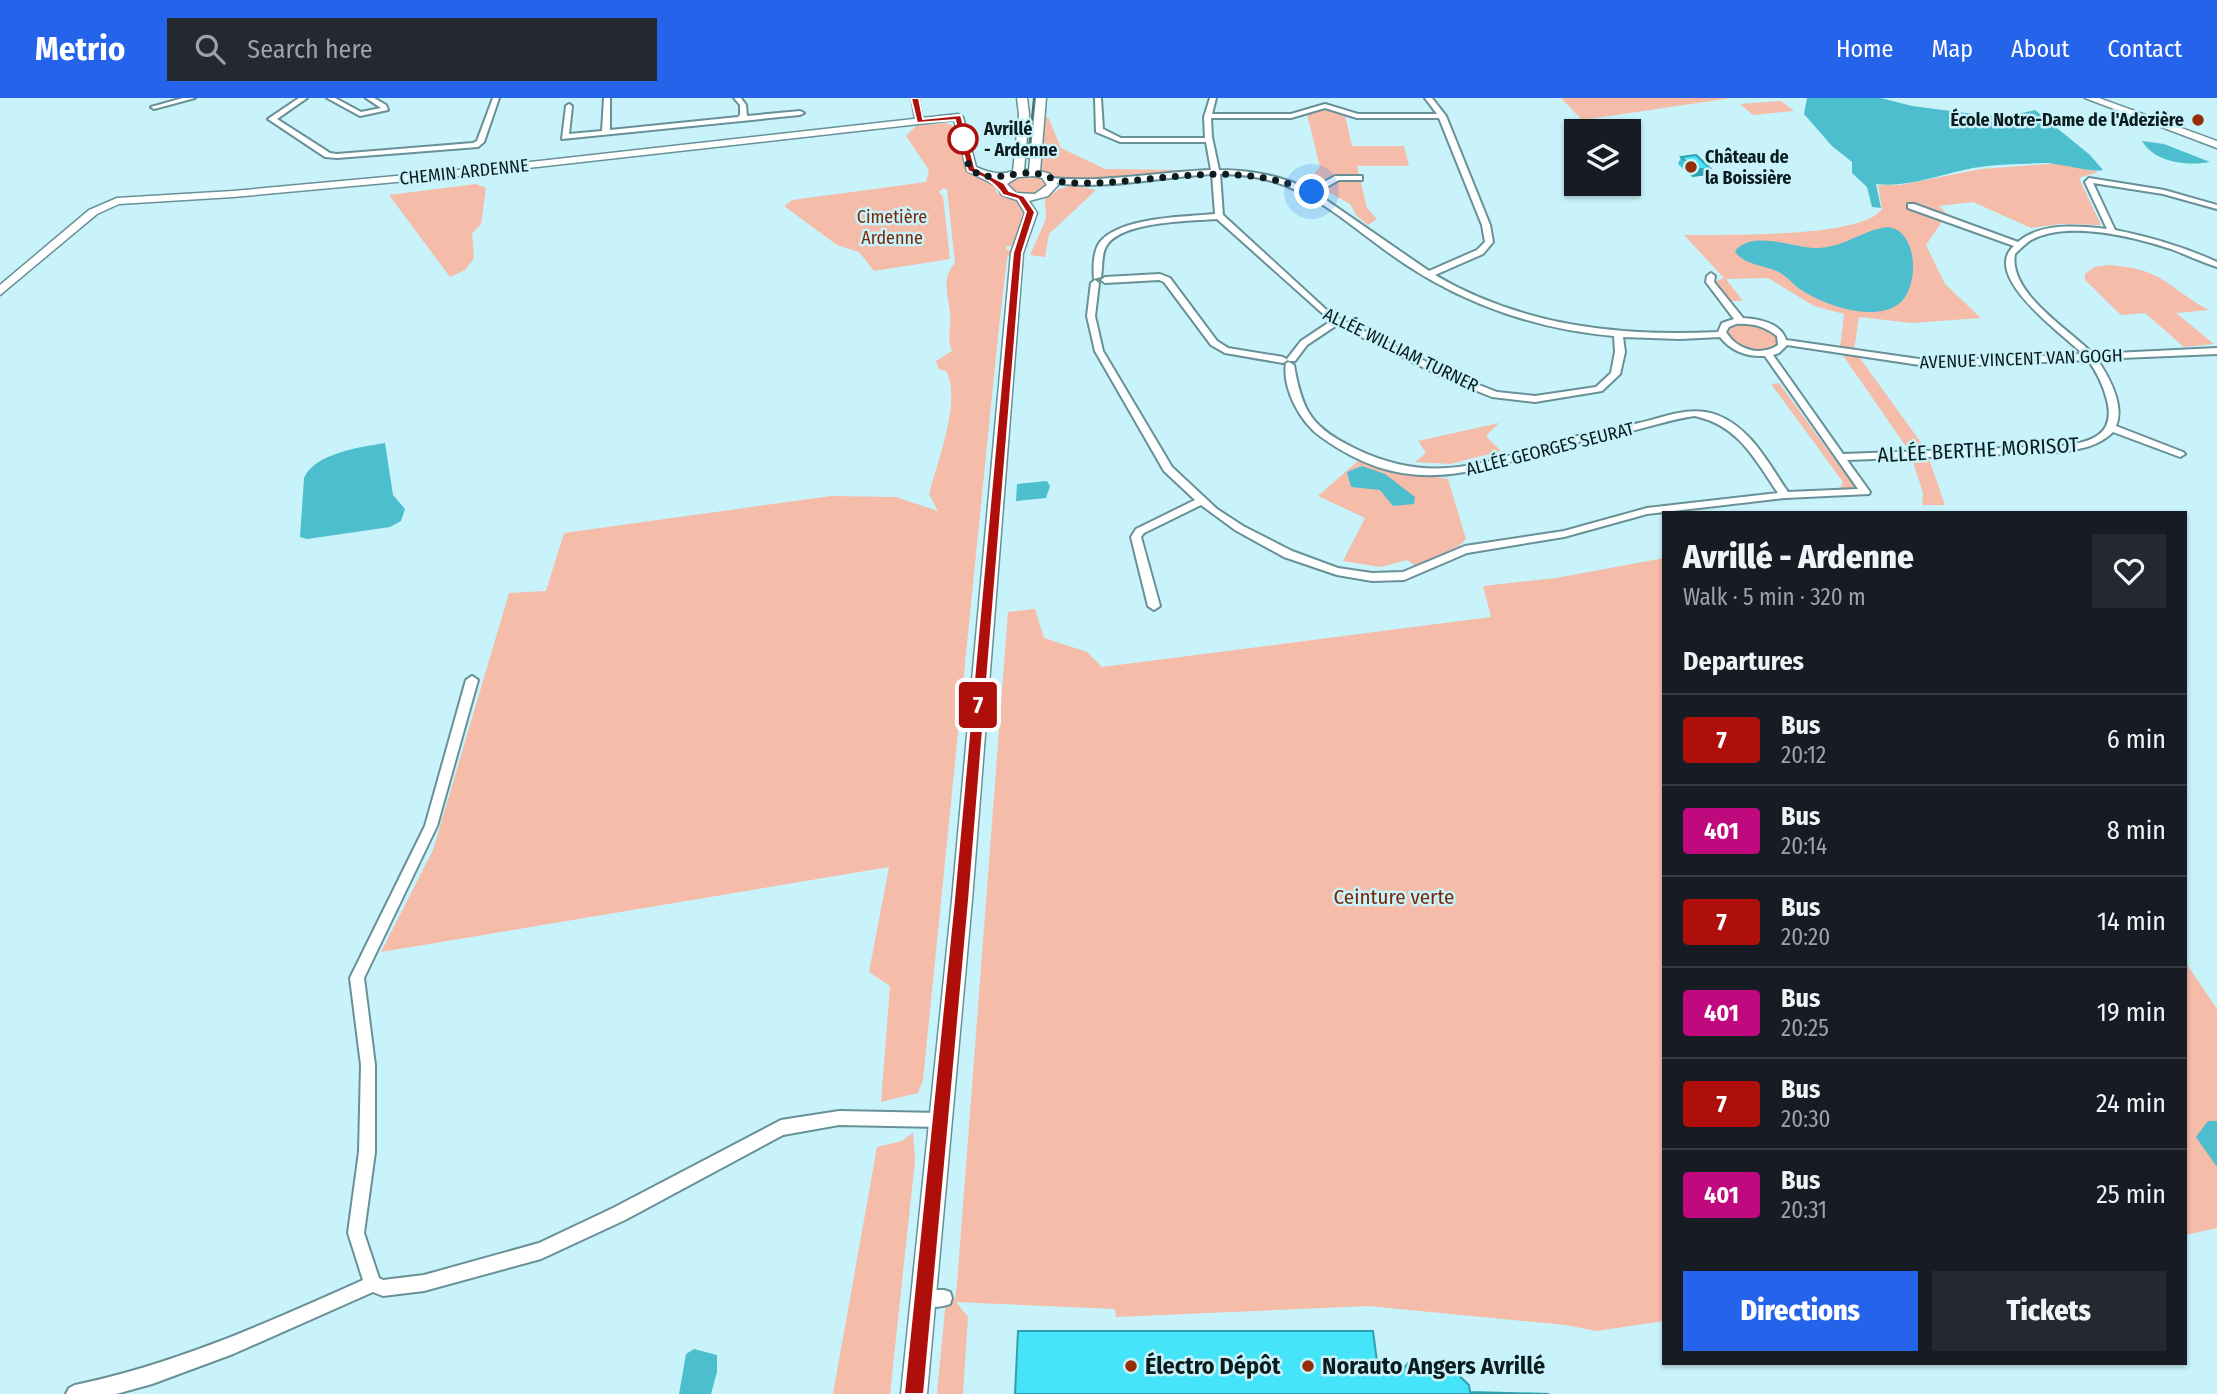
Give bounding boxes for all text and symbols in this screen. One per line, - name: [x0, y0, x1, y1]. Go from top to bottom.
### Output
- search box: [167, 18, 657, 81]
- text: Metrio: [35, 29, 125, 69]
- icon: search: [191, 30, 229, 68]
- text: Search here: [247, 34, 373, 65]
- text: Home: [1836, 35, 1893, 63]
- text: Map: [1931, 35, 1973, 63]
- text: About: [2011, 35, 2069, 63]
- text: Contact: [2107, 35, 2182, 63]
- place label: École Notre-Dame de l'Adezière: [1950, 108, 2184, 131]
- marker: École Notre-Dame de l'Adezière: [2190, 112, 2206, 128]
- place label: Avrillé - Ardenne: [983, 118, 1057, 161]
- map controls: [1564, 119, 1641, 196]
- button: layers: [1564, 119, 1641, 196]
- marker: Avrillé - Ardenne: [948, 124, 978, 154]
- place label: Château de la Boissière: [1705, 146, 1792, 189]
- street label: CHEMIN ARDENNE: [398, 154, 530, 190]
- marker: Château de la Boissière: [1683, 159, 1699, 175]
- your location: [1294, 174, 1329, 209]
- park label: Cimetière Ardenne: [857, 206, 927, 249]
- street label: ALLÉE WILLIAM TURNER: [1320, 302, 1483, 397]
- street label: AVENUE VINCENT VAN GOGH: [1919, 344, 2123, 374]
- street label: ALLÉE GEORGES SEURAT: [1463, 416, 1637, 481]
- street label: ALLÉE BERTHE MORISOT: [1877, 432, 2079, 468]
- button: heart: [2092, 534, 2166, 608]
- text: Avrillé - Ardenne: [1683, 537, 1914, 577]
- text: Walk · 5 min · 320 m: [1683, 583, 1866, 611]
- text: Departures: [1683, 646, 1804, 677]
- line badge: 7: [955, 682, 1001, 728]
- text: 7: [973, 691, 983, 719]
- text: Bus: [1781, 710, 1820, 741]
- text: 6 min: [2107, 724, 2166, 755]
- text: 7: [1716, 726, 1727, 754]
- text: 20:12: [1781, 741, 1826, 769]
- text: Bus: [1781, 801, 1820, 832]
- text: 8 min: [2107, 815, 2166, 846]
- text: 401: [1704, 817, 1739, 845]
- text: 20:14: [1781, 832, 1827, 860]
- park label: Ceinture verte: [1334, 884, 1454, 910]
- text: Bus: [1781, 892, 1820, 923]
- text: 14 min: [2097, 906, 2166, 937]
- text: 7: [1716, 908, 1727, 936]
- text: 20:20: [1781, 923, 1830, 951]
- text: Bus: [1781, 983, 1820, 1014]
- text: 19 min: [2097, 997, 2166, 1028]
- text: 401: [1704, 999, 1739, 1027]
- text: 20:25: [1781, 1014, 1829, 1042]
- text: Bus: [1781, 1074, 1820, 1105]
- text: 24 min: [2096, 1088, 2166, 1119]
- text: 7: [1716, 1090, 1727, 1118]
- text: 20:30: [1781, 1105, 1831, 1133]
- text: Bus: [1781, 1165, 1820, 1196]
- text: 25 min: [2096, 1179, 2166, 1210]
- text: 401: [1704, 1181, 1739, 1209]
- text: 20:31: [1781, 1196, 1827, 1224]
- button: Directions: [1683, 1271, 1918, 1351]
- button: Tickets: [1932, 1271, 2166, 1351]
- place label: Électro Dépôt: [1145, 1351, 1281, 1380]
- place label: Norauto Angers Avrillé: [1322, 1352, 1545, 1380]
- marker: Électro Dépôt: [1123, 1358, 1139, 1374]
- marker: Norauto Angers Avrillé: [1300, 1358, 1316, 1374]

